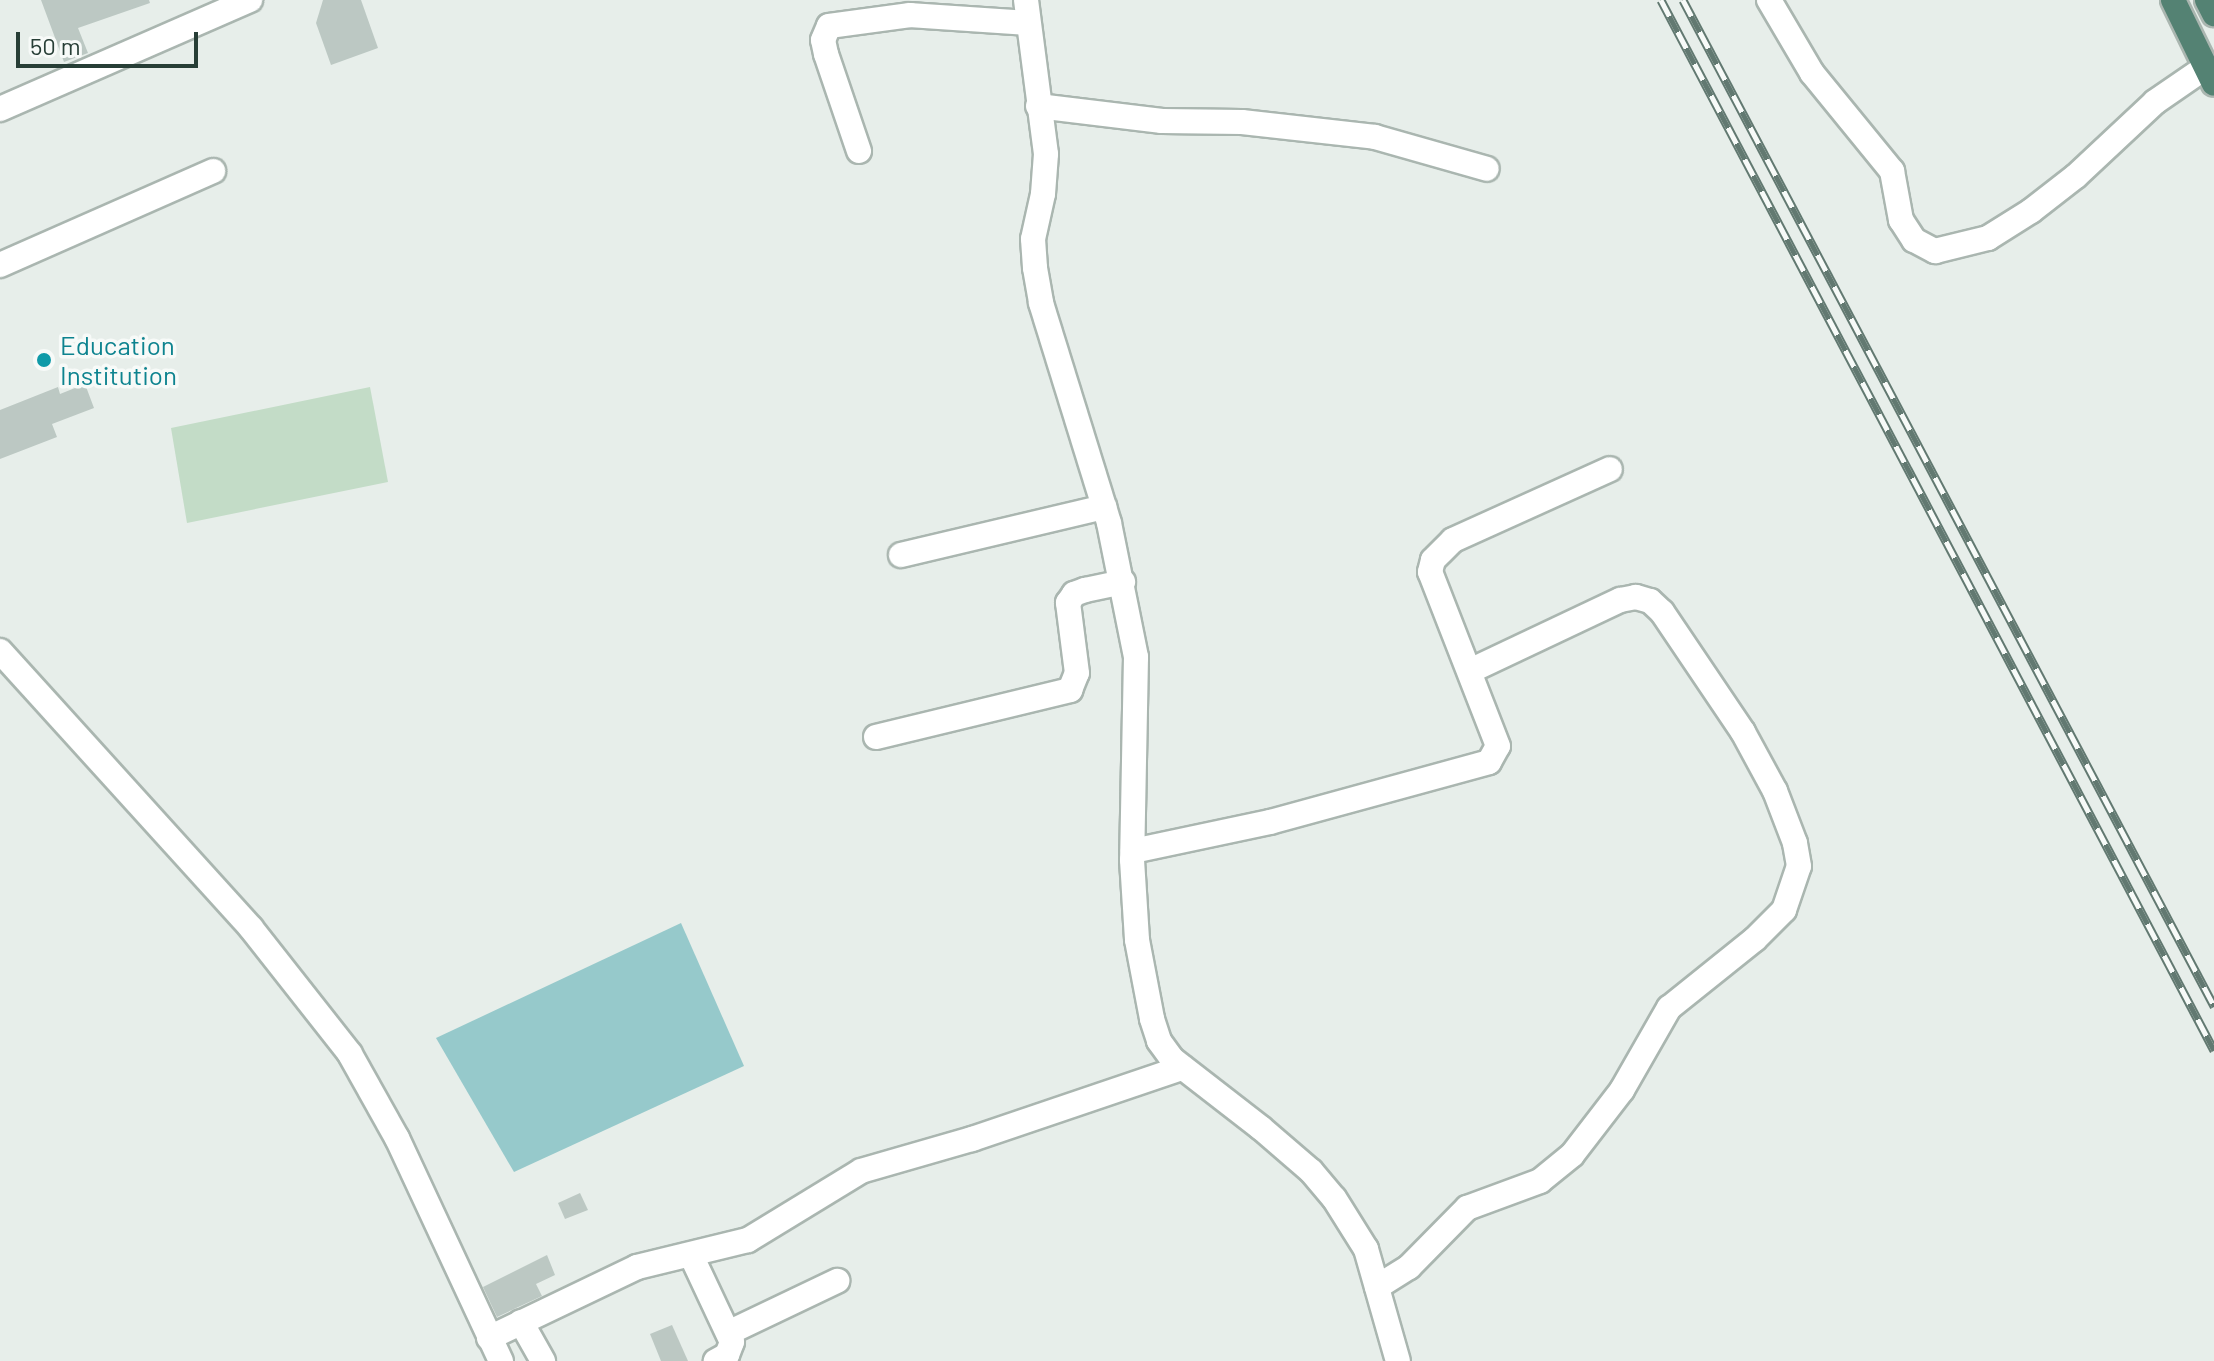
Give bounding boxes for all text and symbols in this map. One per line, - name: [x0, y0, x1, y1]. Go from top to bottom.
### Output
- scale bar: [20, 16, 202, 66]
- text: 50 m: [30, 31, 81, 60]
- place label: Education Institution: [60, 329, 177, 390]
- marker: Education Institution: [35, 351, 53, 369]

